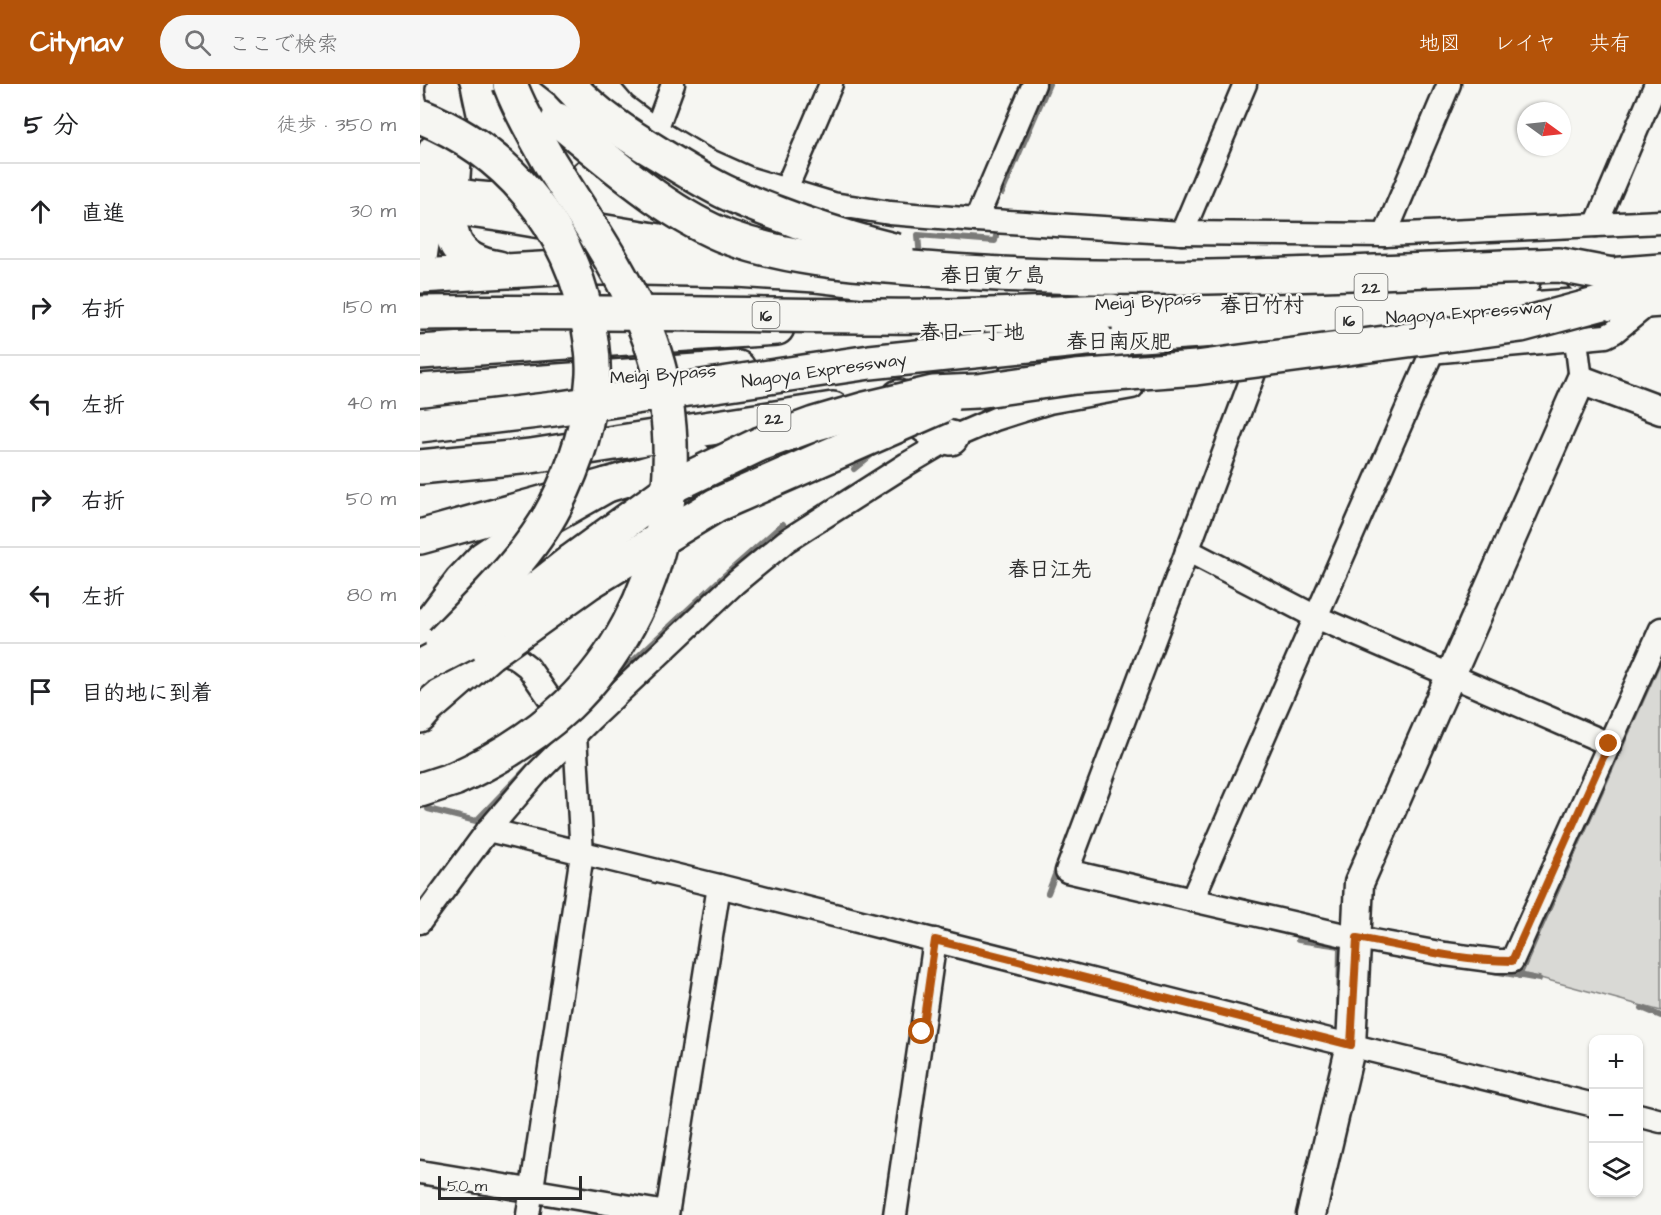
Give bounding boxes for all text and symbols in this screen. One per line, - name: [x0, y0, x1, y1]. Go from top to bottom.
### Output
- search box: [160, 15, 580, 69]
- text: Citynav: [30, 23, 124, 62]
- icon: search: [181, 26, 214, 59]
- text: ここで検索: [229, 29, 339, 60]
- text: 地図: [1419, 29, 1461, 58]
- text: レイヤ: [1494, 29, 1556, 58]
- text: 共有: [1589, 29, 1631, 58]
- north arrow: [1517, 102, 1571, 156]
- text: 5 分: [24, 107, 79, 143]
- text: 徒歩 · 350 m: [277, 111, 396, 139]
- icon: ahead: [24, 195, 57, 228]
- text: 30 m: [350, 197, 396, 225]
- text: 直進: [81, 198, 125, 229]
- district label: 春日寅ケ島: [941, 261, 1046, 290]
- road number: 22: [1354, 274, 1388, 300]
- street label: Meigi Bypass: [1094, 285, 1202, 319]
- icon: right: [24, 291, 57, 324]
- district label: 春日竹村: [1220, 291, 1304, 320]
- text: 150 m: [343, 293, 396, 321]
- text: 右折: [81, 294, 125, 325]
- street label: Nagoya Expressway: [1385, 294, 1553, 332]
- road number: 16: [752, 302, 780, 328]
- road number: 16: [1336, 307, 1362, 333]
- district label: 春日一丁地: [920, 318, 1025, 347]
- district label: 春日南灰肥: [1067, 327, 1172, 356]
- street label: Nagoya Expressway: [740, 347, 909, 395]
- street label: Meigi Bypass: [609, 358, 717, 392]
- icon: left: [24, 387, 57, 420]
- text: 40 m: [346, 389, 396, 417]
- text: 左折: [81, 390, 125, 421]
- road number: 22: [758, 405, 790, 431]
- icon: right: [24, 483, 57, 516]
- text: 50 m: [346, 485, 396, 513]
- text: 右折: [81, 486, 125, 517]
- district label: 春日江先: [1008, 555, 1092, 584]
- icon: left: [24, 579, 57, 612]
- text: 80 m: [347, 581, 396, 609]
- text: 左折: [81, 582, 125, 613]
- icon: arrive: [24, 675, 57, 708]
- text: 目的地に到着: [81, 678, 213, 709]
- route end: [1595, 730, 1621, 756]
- route start: [908, 1018, 934, 1044]
- map controls: [1589, 1035, 1643, 1197]
- button: +: [1589, 1035, 1643, 1089]
- button: −: [1589, 1089, 1643, 1143]
- button: layers: [1589, 1143, 1643, 1197]
- scale bar: [438, 1173, 582, 1200]
- text: 50 m: [447, 1175, 487, 1197]

